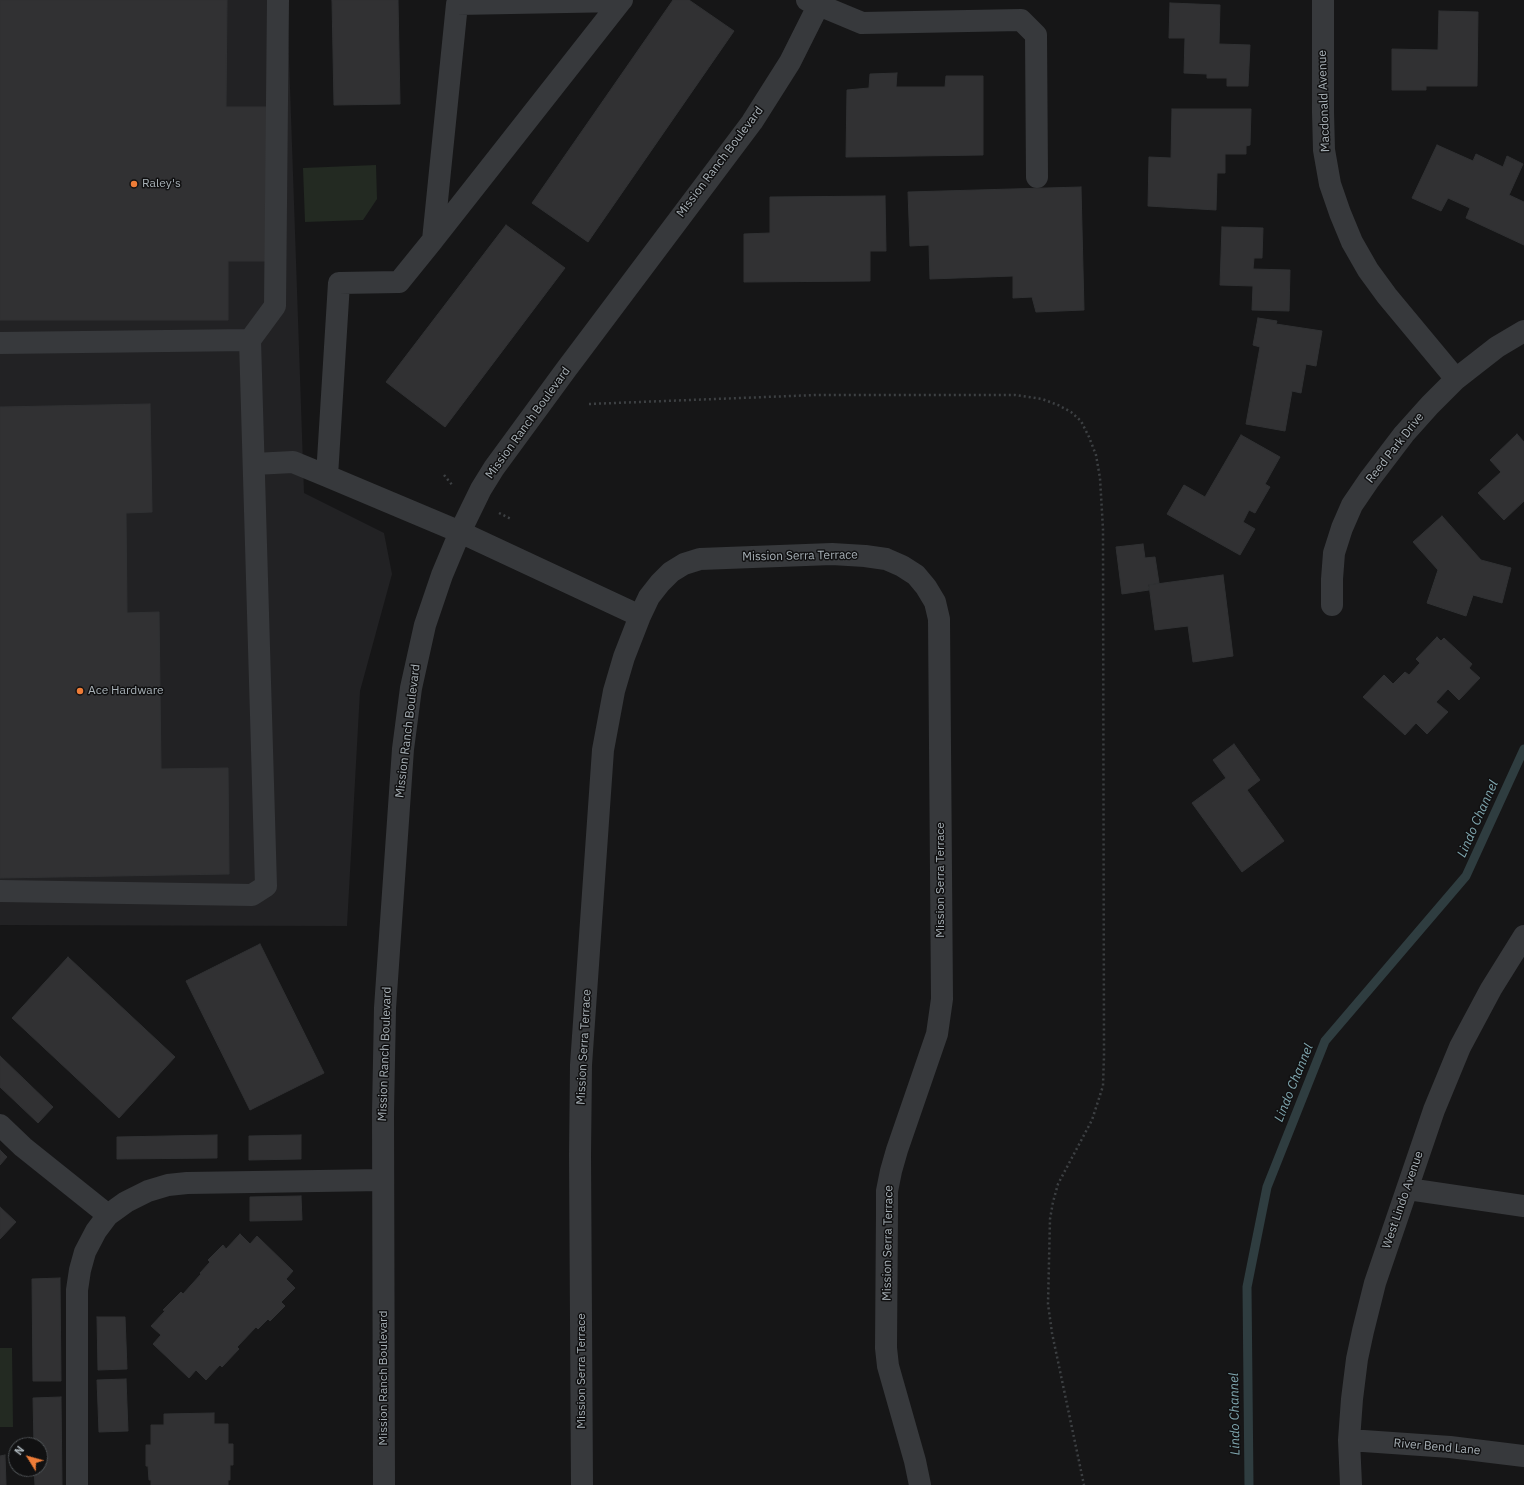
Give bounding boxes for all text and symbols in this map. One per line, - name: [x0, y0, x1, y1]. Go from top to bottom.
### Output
- street label: Macdonald Avenue: [1315, 50, 1333, 152]
- street label: Mission Ranch Boulevard: [674, 104, 766, 220]
- place label: Raley's: [142, 177, 181, 191]
- marker: Raley's: [129, 179, 139, 189]
- street label: Mission Ranch Boulevard: [483, 364, 573, 482]
- street label: Reed Park Drive: [1363, 410, 1427, 486]
- street label: Mission Serra Terrace: [742, 548, 858, 564]
- street label: Mission Ranch Boulevard: [393, 663, 423, 799]
- place label: Ace Hardware: [88, 684, 164, 698]
- marker: Ace Hardware: [75, 686, 85, 696]
- water label: Lindo Channel: [1454, 778, 1502, 860]
- street label: Mission Serra Terrace: [934, 822, 948, 938]
- street label: Mission Ranch Boulevard: [375, 986, 395, 1122]
- street label: Mission Serra Terrace: [574, 989, 594, 1105]
- water label: Lindo Channel: [1271, 1042, 1317, 1124]
- street label: West Lindo Avenue: [1380, 1149, 1426, 1251]
- street label: Mission Serra Terrace: [880, 1185, 896, 1301]
- street label: Mission Ranch Boulevard: [377, 1311, 391, 1445]
- street label: Mission Serra Terrace: [575, 1313, 589, 1429]
- water label: Lindo Channel: [1226, 1373, 1244, 1455]
- street label: River Bend Lane: [1393, 1436, 1481, 1458]
- north arrow: [8, 1437, 48, 1477]
- text: N: [11, 1443, 27, 1458]

